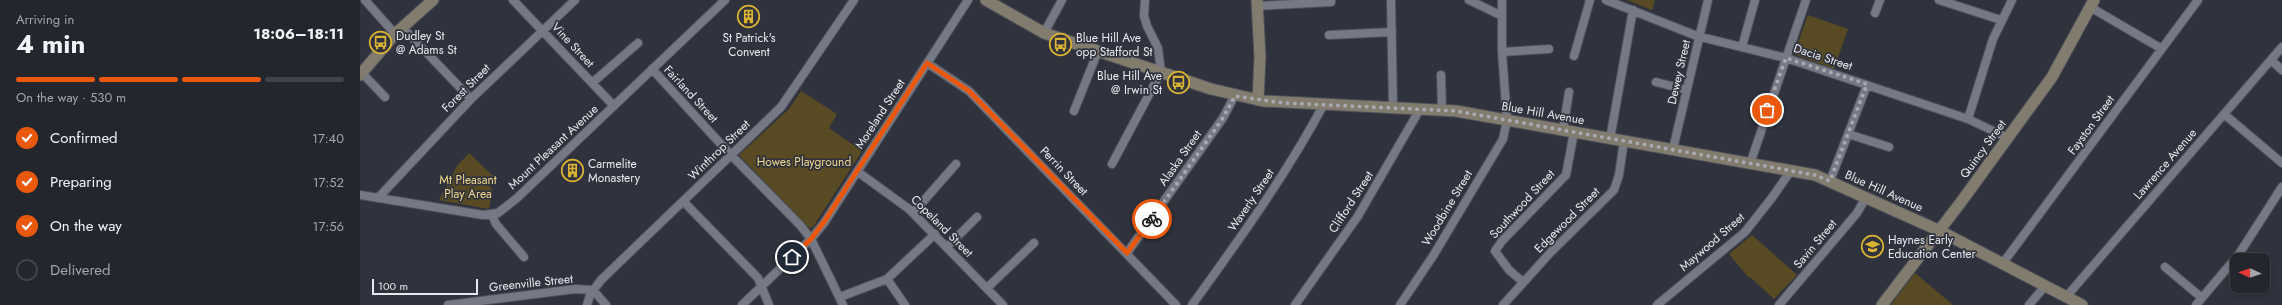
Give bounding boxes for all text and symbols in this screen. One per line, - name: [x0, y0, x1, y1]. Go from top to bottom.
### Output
- building icon: St Patrick's Convent: [736, 4, 762, 30]
- text: Arriving in: [16, 10, 74, 29]
- street label: Vine Street: [547, 18, 599, 72]
- text: 18:06–18:11: [253, 23, 344, 45]
- text: 4 min: [16, 25, 85, 63]
- place label: Dudley St @ Adams St: [396, 27, 457, 59]
- place label: St Patrick's Convent: [722, 29, 776, 61]
- place label: Blue Hill Ave opp Stafford St: [1076, 29, 1153, 61]
- bus stop icon: Dudley St @ Adams St: [368, 30, 394, 56]
- bus stop icon: Blue Hill Ave opp Stafford St: [1047, 32, 1073, 58]
- street label: Dewey Street: [1663, 38, 1695, 106]
- street label: Dacia Street: [1791, 39, 1855, 75]
- street label: Forest Street: [438, 60, 494, 116]
- street label: Fairland Street: [660, 61, 722, 127]
- place label: Blue Hill Ave @ Irwin St: [1097, 67, 1162, 99]
- bus stop icon: Blue Hill Ave @ Irwin St: [1165, 70, 1191, 96]
- street label: Moreland Street: [851, 75, 909, 153]
- text: On the way · 530 m: [16, 88, 126, 107]
- street label: Fayston Street: [2063, 92, 2119, 158]
- pin: [1750, 93, 1784, 127]
- street label: Blue Hill Avenue: [1500, 97, 1586, 129]
- icon: bag: [1756, 99, 1778, 121]
- street label: Mount Pleasant Avenue: [504, 100, 602, 194]
- street label: Winthrop Street: [684, 116, 754, 184]
- street label: Quincy Street: [1956, 116, 2010, 182]
- street label: Lawrence Avenue: [2129, 125, 2201, 203]
- street label: Alaska Street: [1154, 126, 1206, 190]
- icon: check: [16, 127, 38, 149]
- text: Confirmed: [50, 127, 118, 149]
- text: 17:40: [312, 129, 344, 148]
- street label: Perrin Street: [1036, 142, 1092, 200]
- park label: Howes Playground: [757, 153, 851, 171]
- place label: Carmelite Monastery: [588, 155, 641, 187]
- building icon: Carmelite Monastery: [559, 158, 585, 184]
- street label: Waverly Street: [1223, 165, 1279, 235]
- street label: Southwood Street: [1485, 165, 1559, 243]
- street label: Blue Hill Avenue: [1842, 166, 1926, 216]
- street label: Clifford Street: [1324, 167, 1378, 237]
- street label: Woodbine Street: [1417, 167, 1477, 249]
- icon: check: [16, 171, 38, 193]
- text: Preparing: [50, 171, 112, 193]
- park label: Mt Pleasant Play Area: [439, 171, 497, 203]
- text: 17:52: [313, 173, 344, 192]
- street label: Edgewood Street: [1530, 183, 1604, 257]
- street label: Copeland Street: [907, 191, 977, 261]
- courier: [1132, 199, 1172, 239]
- icon: bike: [1141, 208, 1163, 230]
- street label: Maywood Street: [1675, 208, 1749, 275]
- icon: check: [16, 215, 38, 237]
- text: On the way: [50, 215, 122, 237]
- street label: Savin Street: [1789, 215, 1841, 272]
- text: 17:56: [313, 217, 344, 236]
- place label: Haynes Early Education Center: [1888, 231, 1976, 263]
- school or university icon: Haynes Early Education Center: [1860, 234, 1886, 260]
- pin: [775, 240, 809, 274]
- icon: home: [781, 246, 803, 268]
- north arrow: [2230, 253, 2270, 293]
- map controls: [2230, 253, 2270, 293]
- text: Delivered: [50, 259, 111, 281]
- street label: Greenville Street: [488, 270, 574, 296]
- scale bar: [372, 277, 478, 296]
- text: 100 m: [378, 278, 408, 294]

